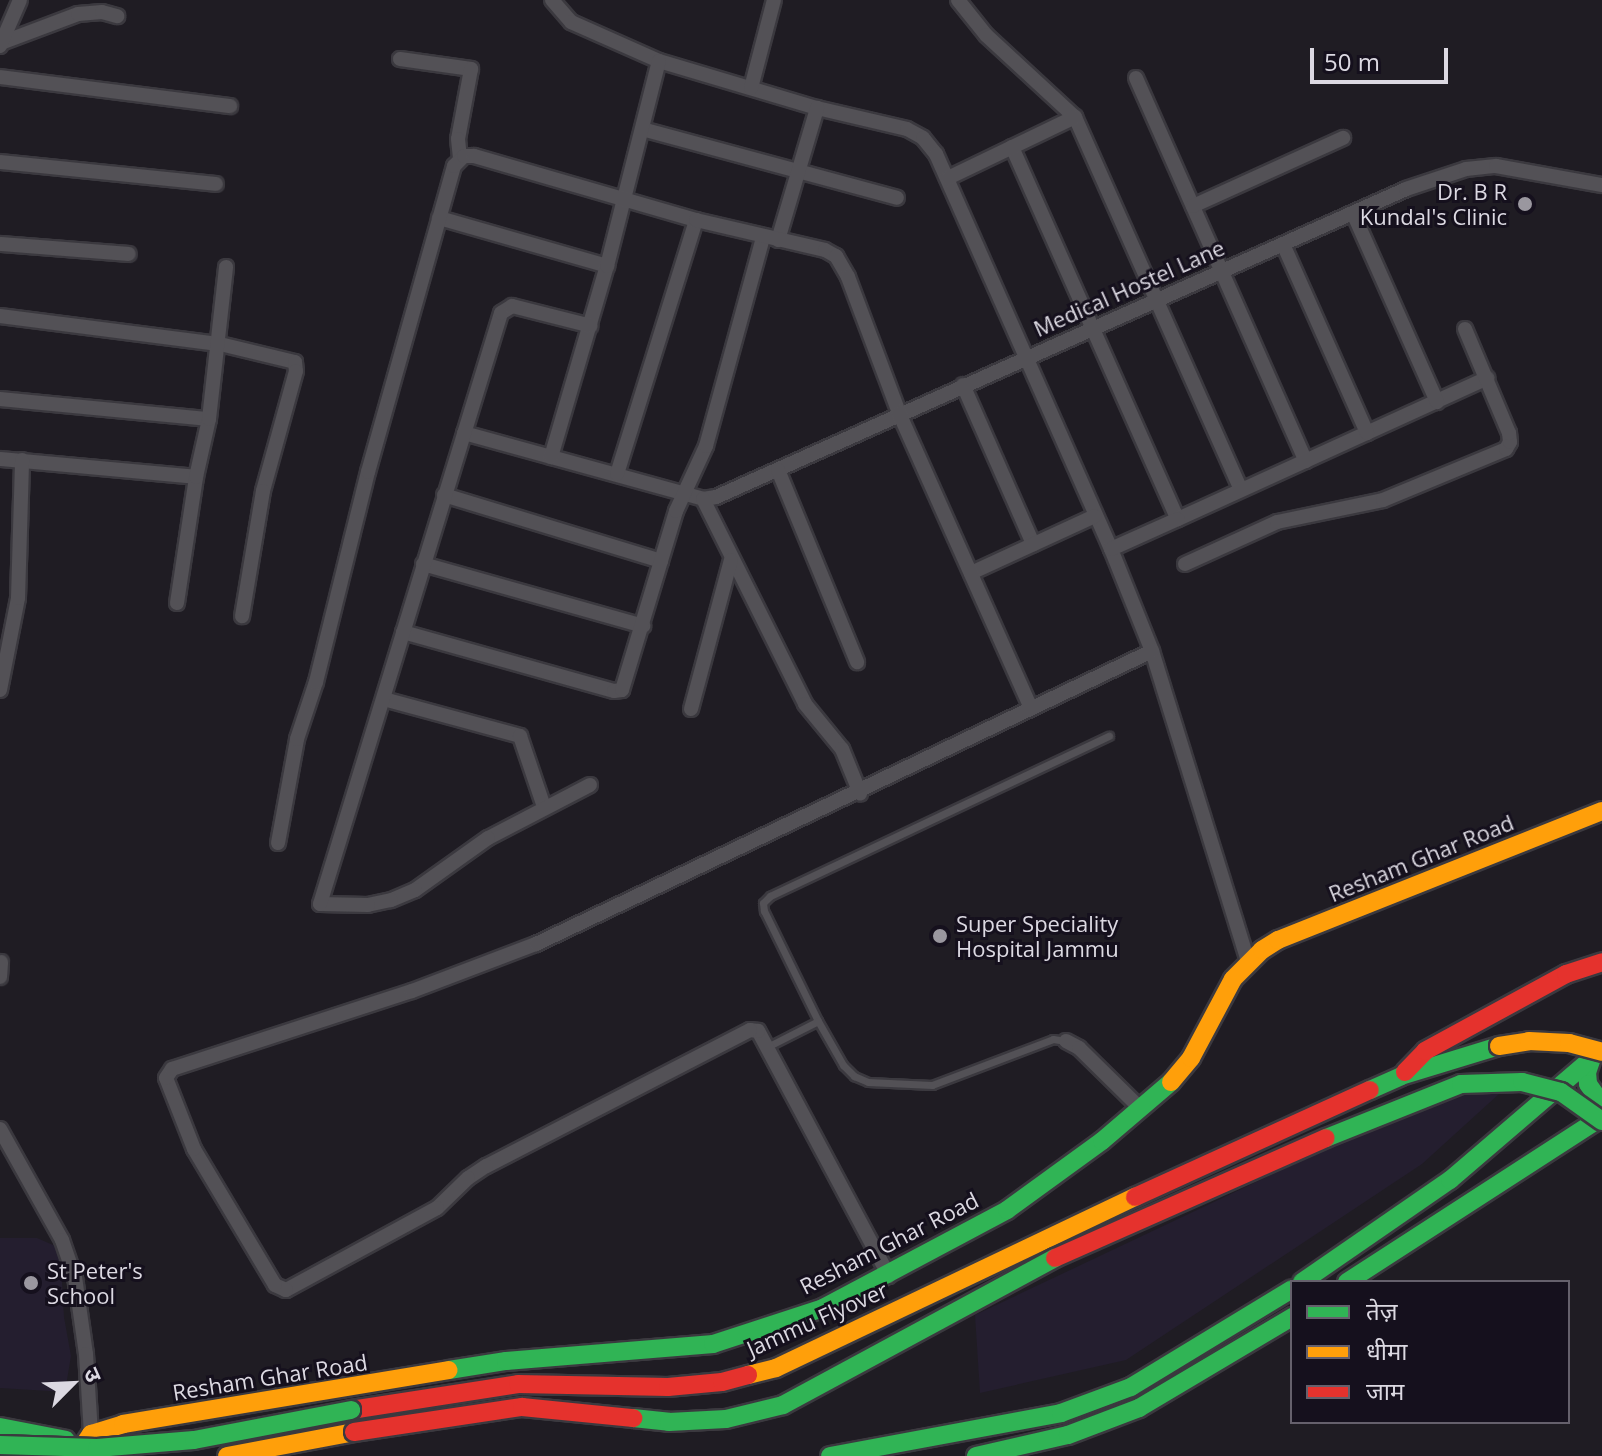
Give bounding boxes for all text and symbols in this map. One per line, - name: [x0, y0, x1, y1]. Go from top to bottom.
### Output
- scale bar: [1314, 32, 1452, 82]
- text: 50 m: [1324, 45, 1380, 78]
- place label: Dr. B R Kundal's Clinic: [1360, 178, 1507, 230]
- marker: Dr. B R Kundal's Clinic: [1514, 193, 1536, 215]
- street label: Medical Hostel Lane: [1029, 234, 1229, 342]
- street label: Resham Ghar Road: [1325, 809, 1517, 907]
- place label: Super Speciality Hospital Jammu: [956, 910, 1119, 962]
- marker: Super Speciality Hospital Jammu: [931, 927, 949, 945]
- street label: Resham Ghar Road: [795, 1186, 983, 1300]
- place label: St Peter's School: [47, 1257, 143, 1308]
- marker: St Peter's School: [22, 1274, 40, 1292]
- street label: Jammu Flyover: [742, 1276, 892, 1362]
- legend: [1290, 1280, 1570, 1424]
- text: तेज़: [1366, 1294, 1398, 1327]
- text: धीमा: [1366, 1334, 1408, 1367]
- north arrow: [32, 1344, 112, 1424]
- street label: Resham Ghar Road: [171, 1349, 369, 1405]
- text: उ: [78, 1362, 110, 1386]
- text: जाम: [1366, 1374, 1404, 1407]

